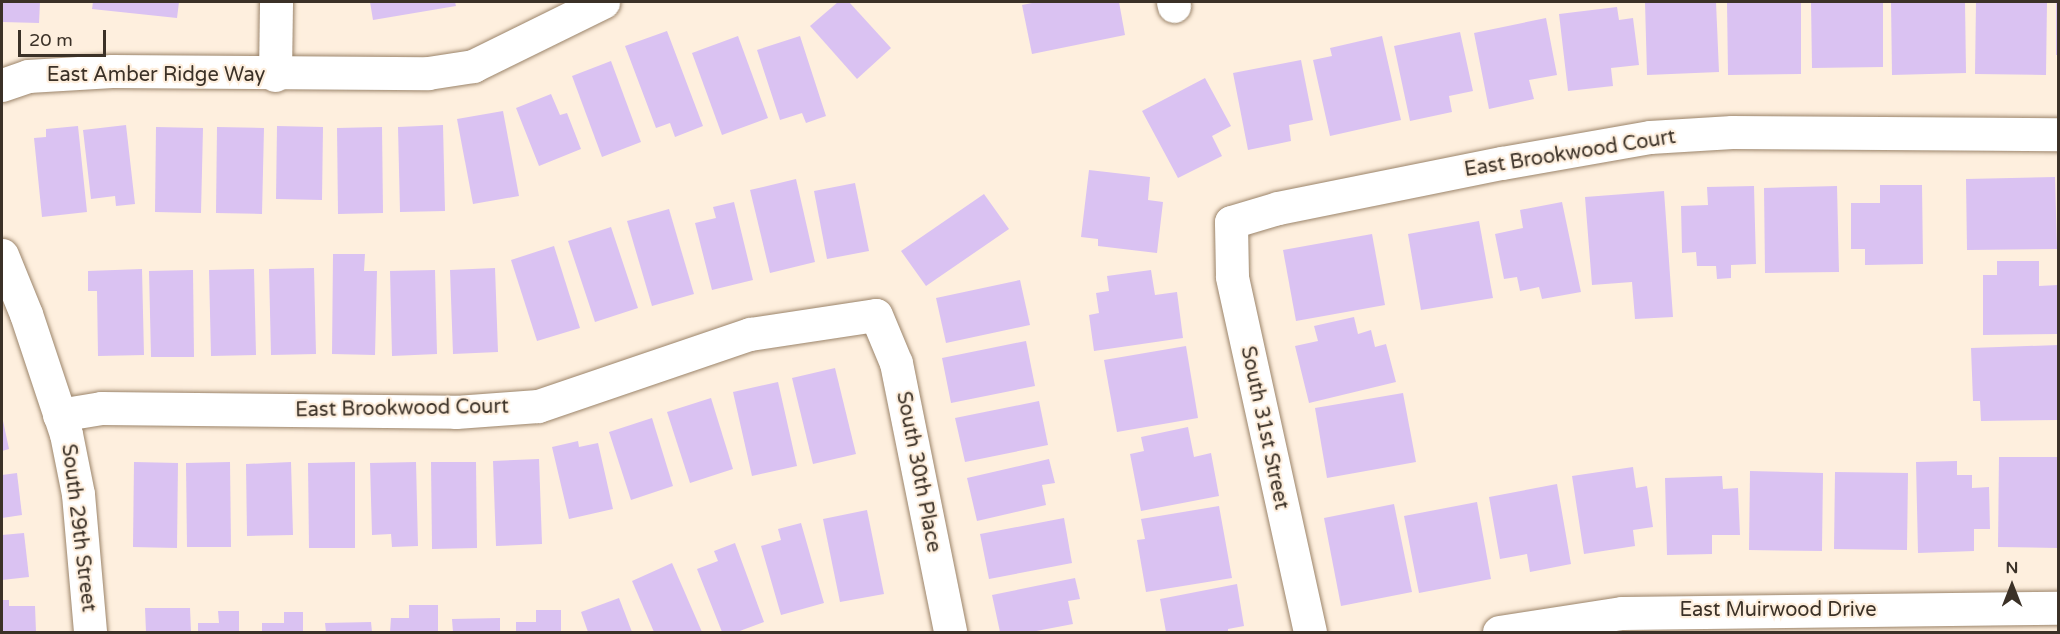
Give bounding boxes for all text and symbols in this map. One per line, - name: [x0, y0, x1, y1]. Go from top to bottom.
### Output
- scale bar: [21, 18, 110, 56]
- text: 20 m: [29, 29, 73, 51]
- street label: East Amber Ridge Way: [47, 63, 265, 87]
- street label: East Brookwood Court: [1463, 125, 1677, 183]
- street label: South 31st Street: [1235, 344, 1293, 512]
- street label: South 30th Place: [891, 390, 945, 554]
- street label: East Brookwood Court: [295, 395, 509, 423]
- street label: South 29th Street: [56, 443, 100, 613]
- north arrow: [1982, 556, 2042, 616]
- text: N: [2006, 558, 2018, 578]
- street label: East Muirwood Drive: [1679, 598, 1877, 622]

